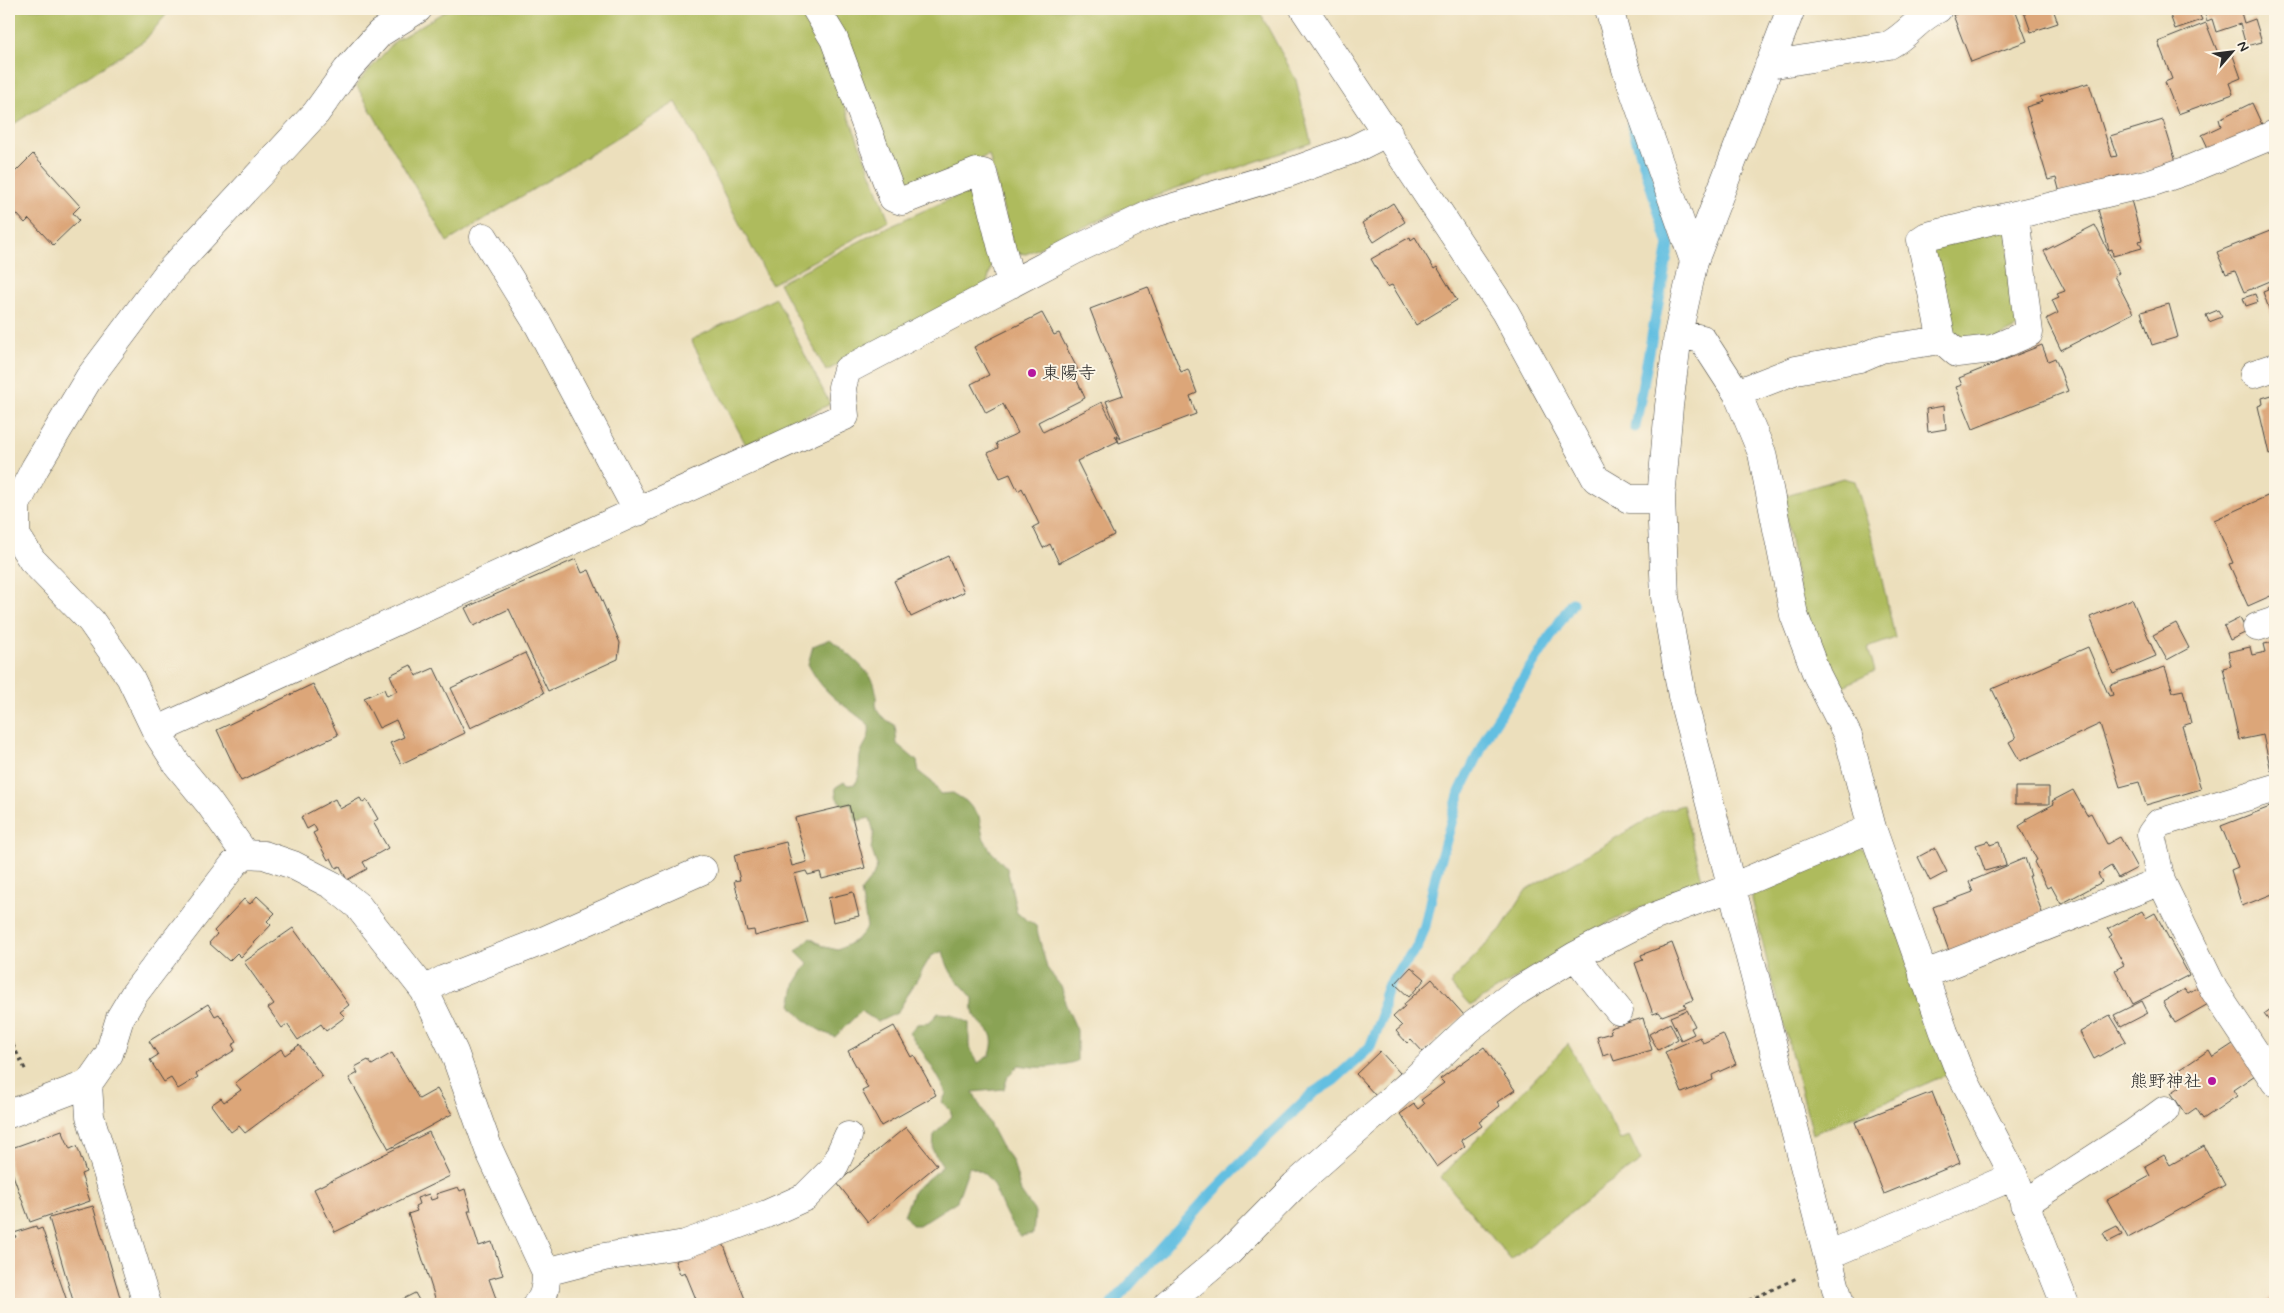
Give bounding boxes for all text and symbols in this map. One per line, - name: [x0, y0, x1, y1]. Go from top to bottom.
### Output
- north arrow: [2206, 28, 2256, 78]
- text: N: [2232, 38, 2253, 55]
- place label: 東陽寺: [1042, 362, 1096, 386]
- marker: 東陽寺: [1026, 367, 1038, 379]
- place label: 熊野神社: [2130, 1070, 2202, 1094]
- marker: 熊野神社: [2206, 1075, 2218, 1087]

